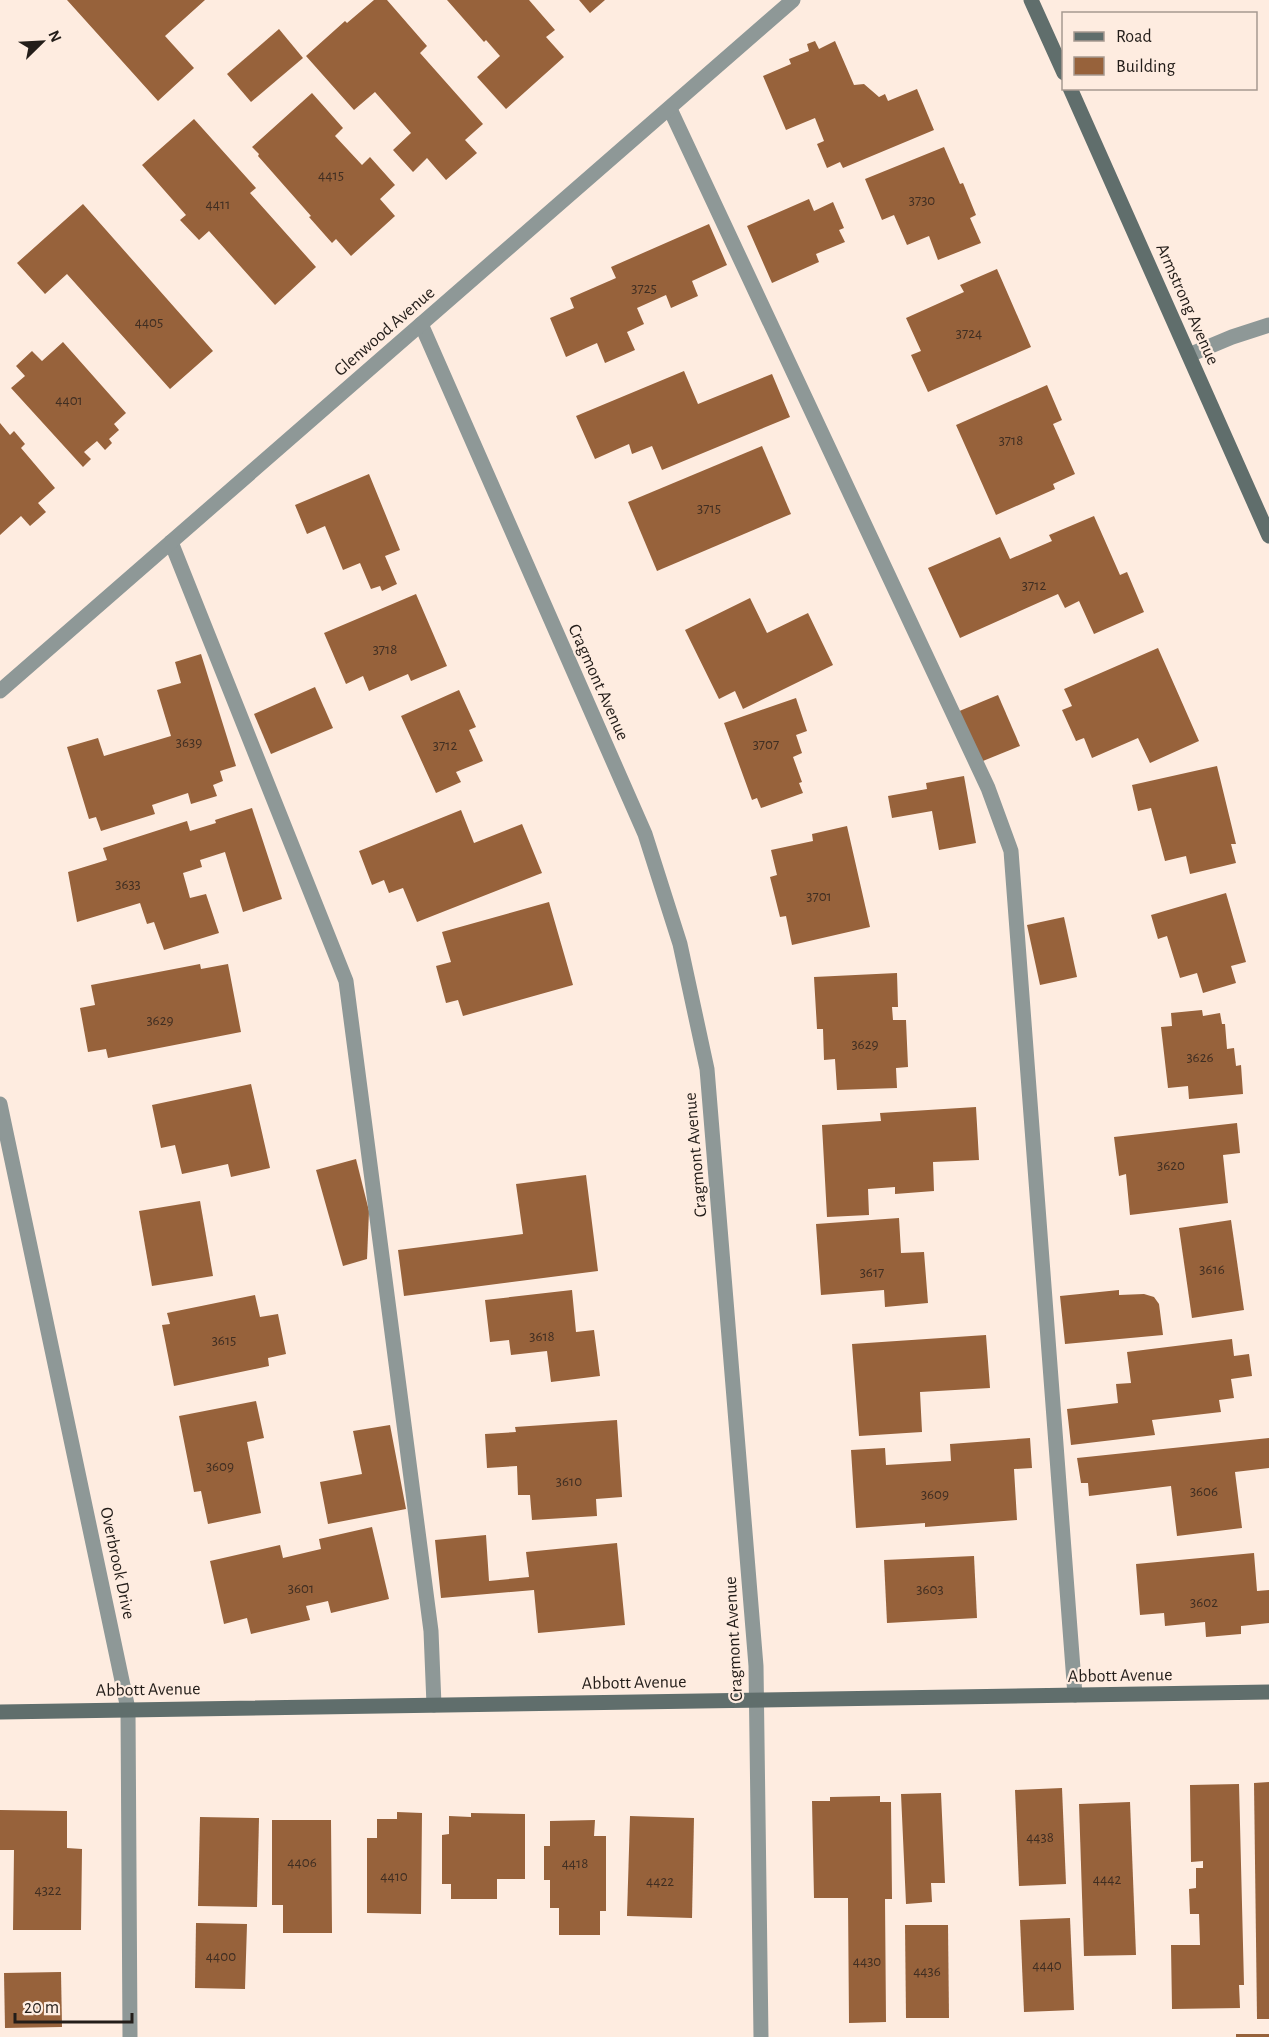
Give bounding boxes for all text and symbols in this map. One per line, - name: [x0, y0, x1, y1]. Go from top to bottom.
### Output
- north arrow: [12, 12, 72, 72]
- legend: [1062, 12, 1257, 90]
- text: N: [45, 28, 64, 45]
- text: Road: [1116, 28, 1152, 46]
- text: Building: [1116, 58, 1176, 76]
- house number: 4415: [318, 168, 344, 183]
- house number: 3730: [909, 193, 935, 208]
- house number: 4411: [206, 197, 230, 212]
- street label: Armstrong Avenue: [1152, 241, 1222, 368]
- house number: 3725: [631, 281, 657, 296]
- street label: Glenwood Avenue: [331, 283, 438, 380]
- house number: 4405: [135, 315, 163, 330]
- house number: 3724: [956, 326, 982, 341]
- house number: 4401: [55, 393, 83, 408]
- house number: 3718: [999, 433, 1023, 448]
- house number: 3715: [697, 501, 721, 516]
- house number: 3712: [1022, 578, 1046, 593]
- street label: Cragmont Avenue: [564, 622, 632, 743]
- house number: 3718: [373, 642, 397, 657]
- house number: 3639: [176, 735, 202, 750]
- house number: 3707: [753, 737, 779, 752]
- house number: 3712: [433, 738, 457, 753]
- house number: 3633: [115, 877, 141, 892]
- house number: 3701: [806, 889, 832, 904]
- house number: 3629: [146, 1013, 174, 1028]
- house number: 3629: [851, 1037, 879, 1052]
- house number: 3626: [1186, 1050, 1214, 1065]
- street label: Cragmont Avenue: [682, 1092, 710, 1218]
- house number: 3620: [1157, 1158, 1185, 1173]
- house number: 3616: [1199, 1262, 1225, 1277]
- house number: 3617: [860, 1265, 884, 1280]
- house number: 3618: [529, 1329, 555, 1344]
- house number: 3615: [212, 1333, 236, 1348]
- house number: 3609: [206, 1459, 234, 1474]
- house number: 3610: [556, 1474, 582, 1489]
- house number: 3606: [1190, 1484, 1218, 1499]
- house number: 3609: [921, 1487, 949, 1502]
- street label: Overbrook Drive: [96, 1506, 138, 1621]
- street label: Cragmont Avenue: [722, 1576, 746, 1702]
- house number: 3601: [288, 1581, 314, 1596]
- house number: 3603: [916, 1582, 944, 1597]
- house number: 3602: [1190, 1595, 1218, 1610]
- street label: Abbott Avenue: [1068, 1666, 1173, 1686]
- street label: Abbott Avenue: [582, 1673, 687, 1693]
- street label: Abbott Avenue: [96, 1680, 201, 1700]
- house number: 4438: [1026, 1830, 1054, 1845]
- house number: 4406: [287, 1855, 317, 1870]
- house number: 4418: [562, 1856, 588, 1871]
- house number: 4410: [380, 1869, 408, 1884]
- house number: 4442: [1093, 1872, 1121, 1887]
- house number: 4422: [646, 1874, 674, 1889]
- house number: 4322: [34, 1883, 62, 1898]
- house number: 4400: [206, 1949, 236, 1964]
- house number: 4430: [853, 1954, 881, 1969]
- house number: 4440: [1032, 1958, 1062, 1973]
- house number: 4436: [913, 1964, 941, 1979]
- scale bar: [15, 1986, 132, 2024]
- text: 20 m: [24, 1999, 59, 2017]

